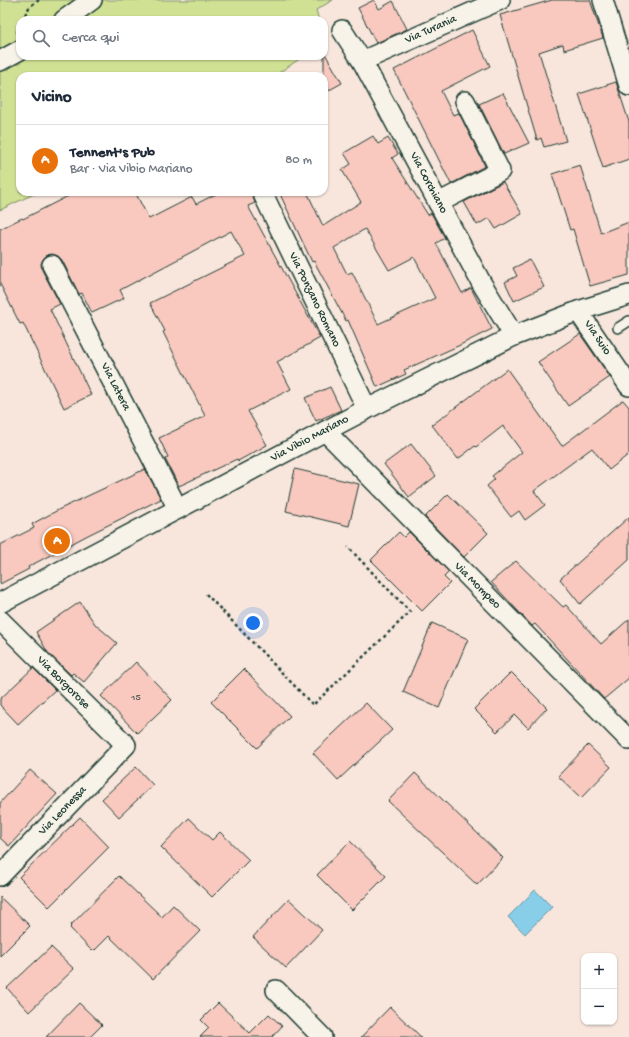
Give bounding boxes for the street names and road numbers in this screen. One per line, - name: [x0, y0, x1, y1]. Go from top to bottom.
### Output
- street label: Via Turania: [402, 12, 459, 48]
- street label: Via Corchiano: [406, 149, 450, 216]
- street label: Via Ponzano Romano: [285, 249, 343, 350]
- street label: Via Suio: [580, 317, 614, 358]
- street label: Via Latera: [97, 360, 133, 414]
- street label: Via Vibio Mariano: [268, 413, 351, 466]
- street label: Via Mompeo: [450, 559, 503, 612]
- street label: Via Borgorose: [33, 653, 93, 713]
- street label: Via Leonessa: [35, 783, 90, 839]

